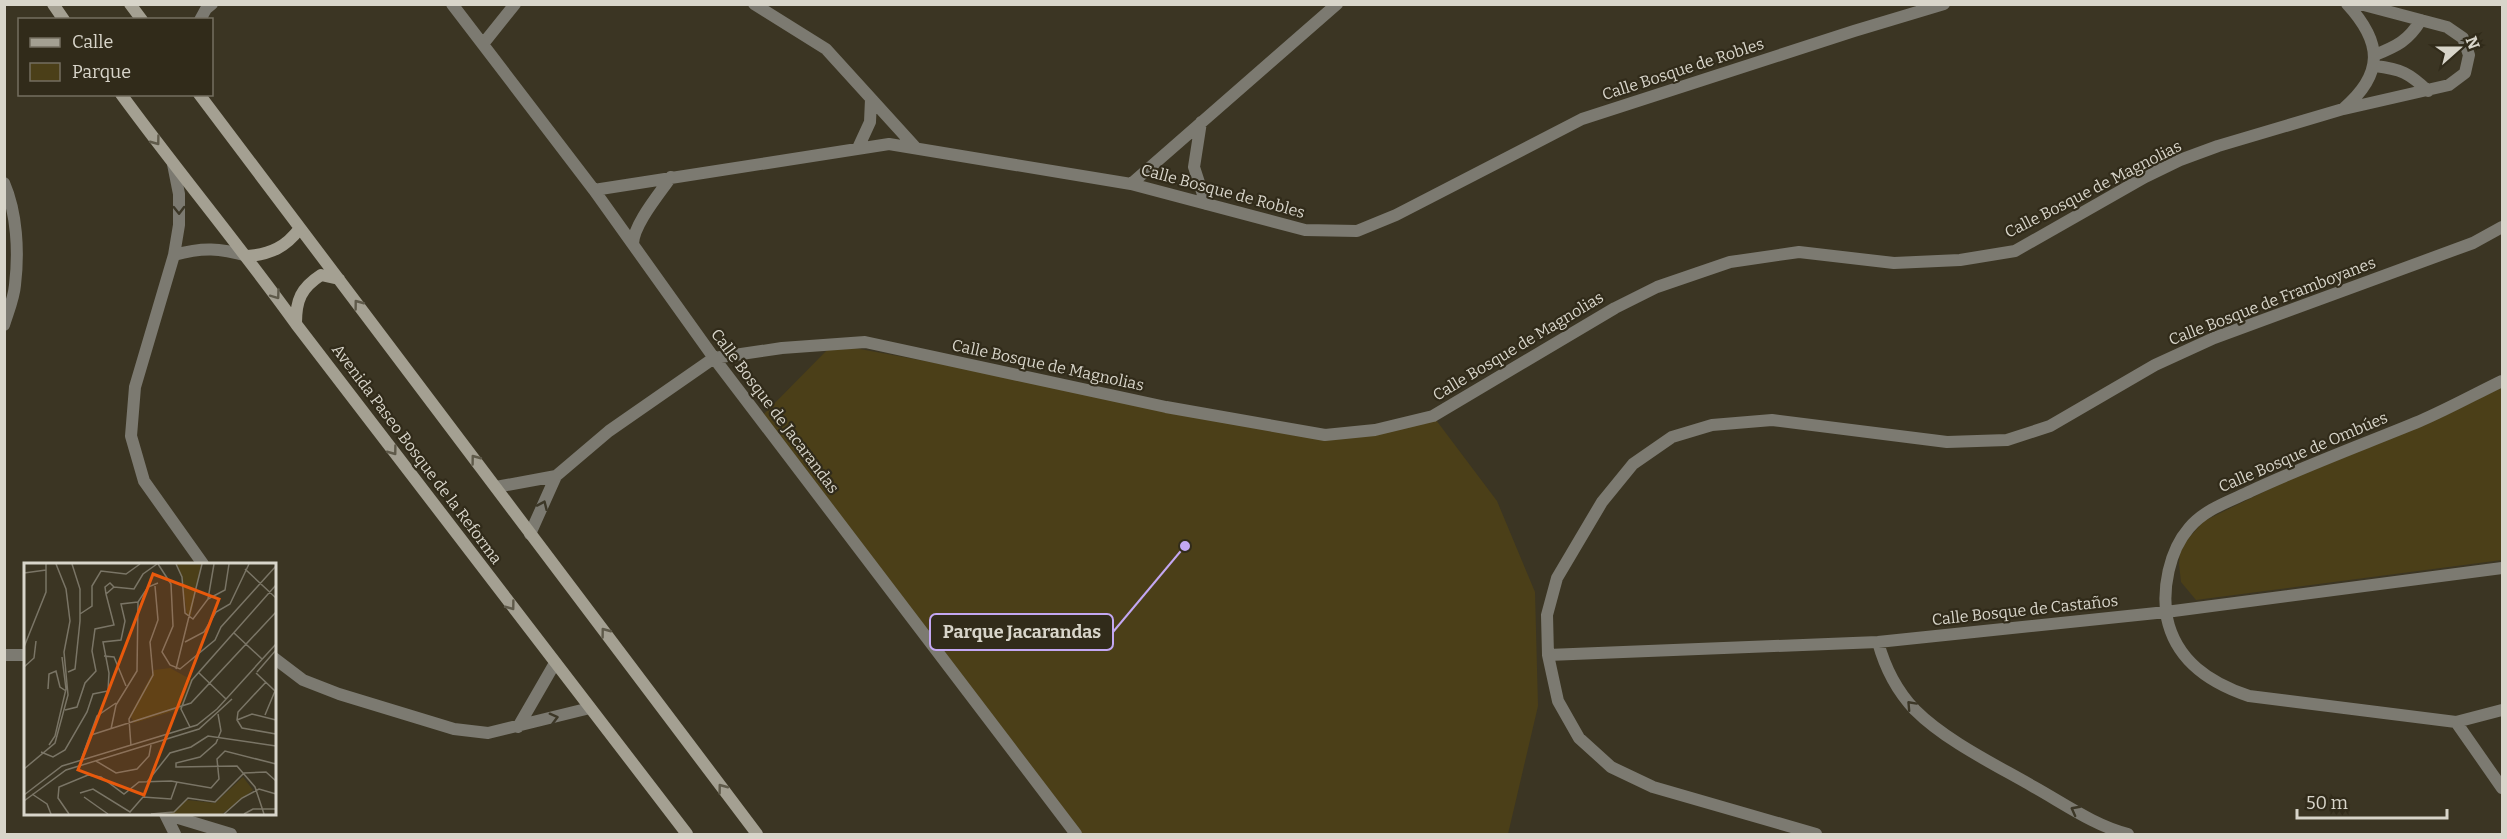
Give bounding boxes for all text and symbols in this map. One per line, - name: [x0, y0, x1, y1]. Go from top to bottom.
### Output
- legend: [18, 18, 213, 96]
- north arrow: [2429, 18, 2489, 78]
- text: Calle: [72, 31, 113, 53]
- street label: Calle Bosque de Robles: [1600, 34, 1766, 104]
- text: N: [2461, 34, 2484, 52]
- text: Parque: [72, 61, 131, 83]
- one-way arrow: [148, 135, 159, 146]
- street label: Calle Bosque de Magnolias: [2001, 136, 2185, 242]
- street label: Calle Bosque de Robles: [1139, 160, 1307, 222]
- one-way arrow: [173, 205, 185, 214]
- street label: Calle Bosque de Framboyanes: [2166, 253, 2378, 349]
- street label: Calle Bosque de Magnolias: [1429, 287, 1607, 405]
- one-way arrow: [268, 288, 279, 299]
- one-way arrow: [354, 299, 365, 310]
- street label: Calle Bosque de Jacarandas: [707, 325, 843, 497]
- street label: Calle Bosque de Magnolias: [950, 335, 1146, 395]
- street label: Avenida Paseo Bosque de la Reforma: [328, 340, 506, 568]
- street label: Calle Bosque de Ombúes: [2216, 408, 2390, 496]
- one-way arrow: [386, 444, 397, 455]
- one-way arrow: [471, 455, 482, 466]
- one-way arrow: [536, 500, 548, 511]
- inset map: [24, 563, 276, 815]
- street label: Calle Bosque de Castaños: [1931, 591, 2119, 629]
- one-way arrow: [504, 599, 515, 610]
- callout: Parque Jacarandas: [930, 614, 1113, 650]
- text: Parque Jacarandas: [943, 621, 1101, 643]
- one-way arrow: [601, 628, 612, 639]
- one-way arrow: [1907, 701, 1918, 712]
- one-way arrow: [548, 713, 559, 725]
- scale bar: [2297, 782, 2447, 820]
- one-way arrow: [718, 783, 729, 794]
- text: 50 m: [2306, 792, 2348, 814]
- one-way arrow: [2071, 806, 2081, 817]

